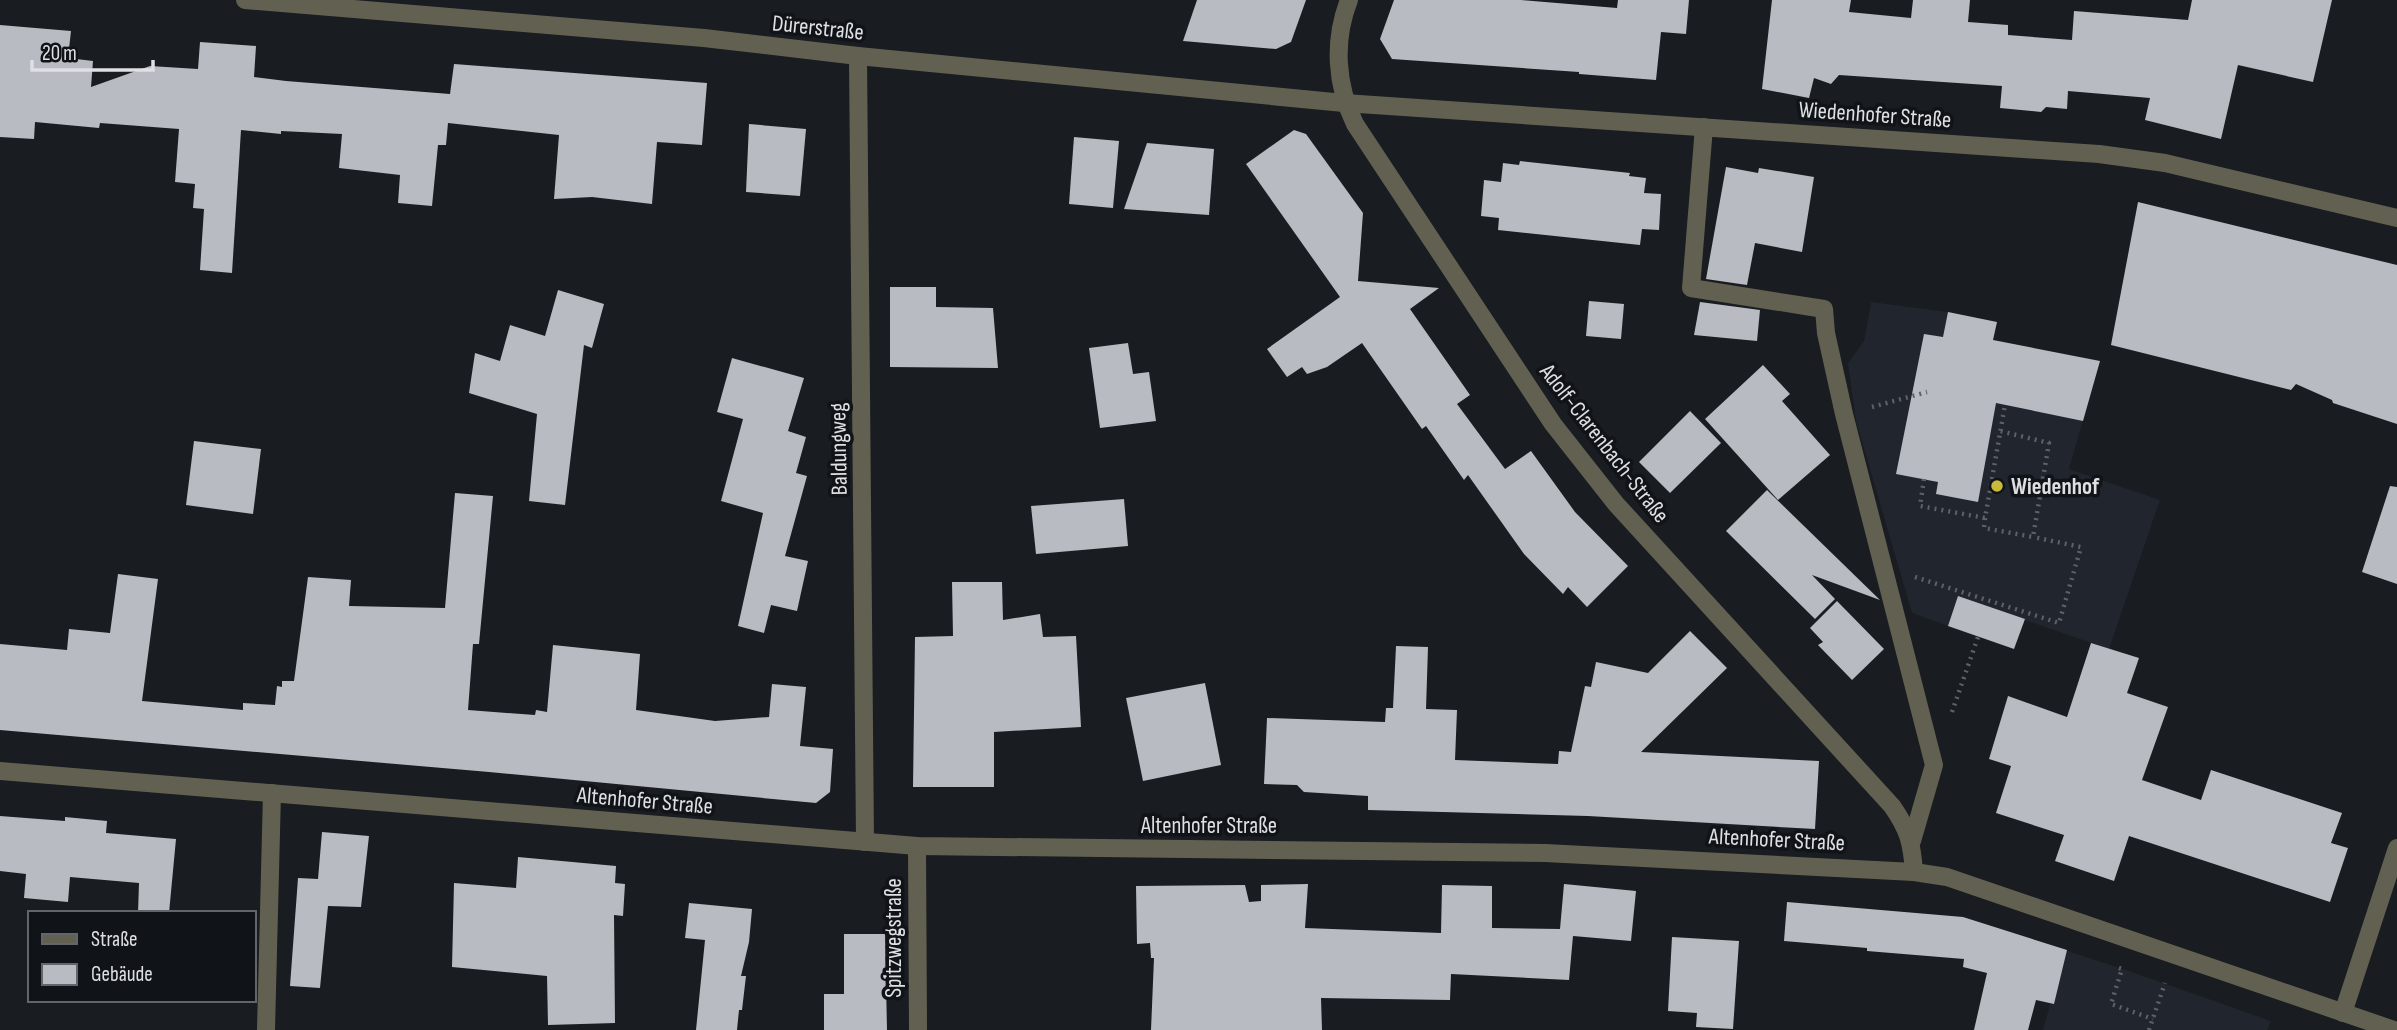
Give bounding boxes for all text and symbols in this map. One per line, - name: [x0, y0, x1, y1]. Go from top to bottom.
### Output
- street label: Dürerstraße: [771, 9, 865, 47]
- scale bar: [32, 28, 152, 72]
- text: 20 m: [42, 41, 77, 66]
- street label: Wiedenhofer Straße: [1798, 96, 1952, 134]
- street label: Adolf-Clarenbach-Straße: [1533, 358, 1675, 529]
- street label: Baldungweg: [824, 402, 854, 496]
- place label: Wiedenhof: [2011, 473, 2100, 501]
- marker: Wiedenhof: [1989, 478, 2005, 494]
- street label: Altenhofer Straße: [575, 781, 714, 821]
- street label: Altenhofer Straße: [1140, 812, 1277, 840]
- street label: Altenhofer Straße: [1707, 822, 1846, 858]
- street label: Spitzwegstraße: [880, 878, 908, 998]
- legend: [28, 911, 256, 1002]
- text: Straße: [91, 927, 137, 952]
- text: Gebäude: [91, 962, 153, 987]

